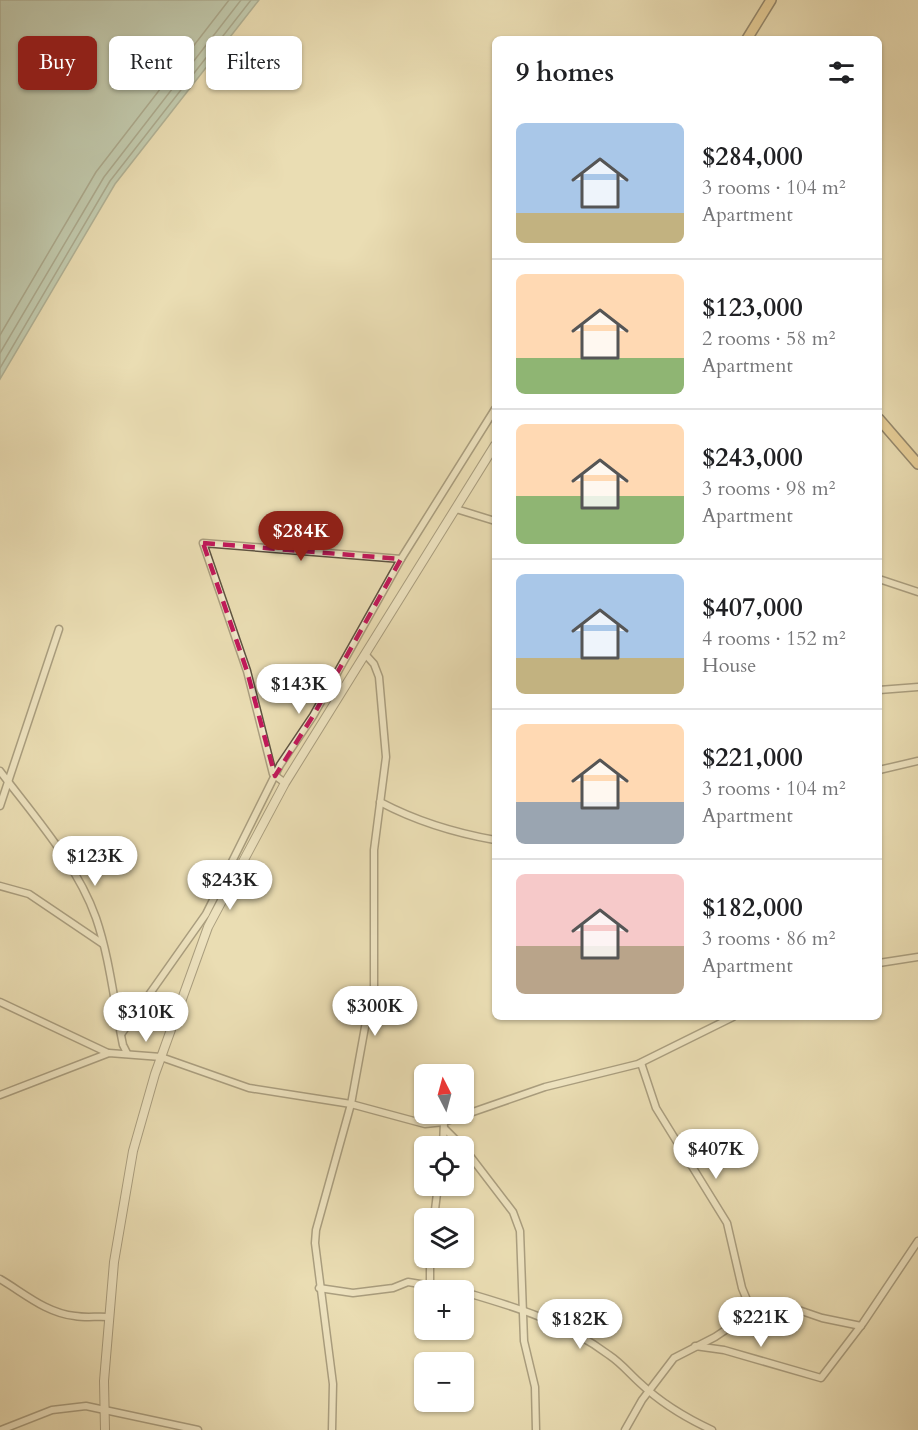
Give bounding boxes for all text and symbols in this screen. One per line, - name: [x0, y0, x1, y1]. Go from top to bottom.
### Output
- chip: Buy: [18, 36, 97, 90]
- chip: Rent: [109, 36, 194, 90]
- chip: Filters: [206, 36, 302, 90]
- text: 9 homes: [516, 55, 614, 90]
- icon: filters: [825, 56, 858, 89]
- text: $284,000: [702, 139, 803, 174]
- icon: home: [564, 147, 636, 219]
- text: 3 rooms · 104 m²: [702, 174, 846, 201]
- text: Apartment: [702, 201, 793, 228]
- text: $123,000: [702, 290, 803, 325]
- icon: home: [564, 298, 636, 370]
- text: 2 rooms · 58 m²: [702, 325, 835, 352]
- text: Apartment: [702, 352, 793, 379]
- text: $243,000: [702, 440, 803, 475]
- icon: home: [564, 448, 636, 520]
- text: 3 rooms · 98 m²: [702, 475, 835, 502]
- text: Apartment: [702, 502, 793, 529]
- pin: $284K: [259, 511, 343, 562]
- text: $284K: [272, 517, 330, 544]
- text: $407,000: [702, 590, 803, 625]
- icon: home: [564, 598, 636, 670]
- text: 4 rooms · 152 m²: [702, 625, 846, 652]
- text: House: [702, 652, 756, 679]
- pin: $143K: [257, 664, 341, 715]
- text: $143K: [270, 670, 328, 697]
- text: $221,000: [702, 740, 803, 775]
- icon: home: [564, 748, 636, 820]
- text: 3 rooms · 104 m²: [702, 775, 846, 802]
- text: Apartment: [702, 802, 793, 829]
- pin: $123K: [53, 836, 137, 887]
- text: $123K: [66, 842, 124, 869]
- pin: $243K: [188, 860, 272, 911]
- text: $243K: [201, 866, 259, 893]
- text: $182,000: [702, 890, 803, 925]
- icon: home: [564, 898, 636, 970]
- text: 3 rooms · 86 m²: [702, 925, 835, 952]
- text: Apartment: [702, 952, 793, 979]
- pin: $300K: [333, 986, 417, 1037]
- pin: $310K: [104, 992, 188, 1043]
- text: $300K: [346, 992, 404, 1019]
- text: $310K: [117, 998, 175, 1025]
- north arrow: [414, 1064, 474, 1124]
- map controls: [414, 1064, 474, 1412]
- pin: $407K: [674, 1129, 758, 1180]
- text: $407K: [687, 1135, 745, 1162]
- button: locate: [414, 1136, 474, 1196]
- button: layers: [414, 1208, 474, 1268]
- button: +: [414, 1280, 474, 1340]
- pin: $221K: [719, 1297, 803, 1348]
- pin: $182K: [538, 1299, 622, 1350]
- text: $221K: [732, 1303, 790, 1330]
- text: $182K: [551, 1305, 609, 1332]
- button: −: [414, 1352, 474, 1412]

